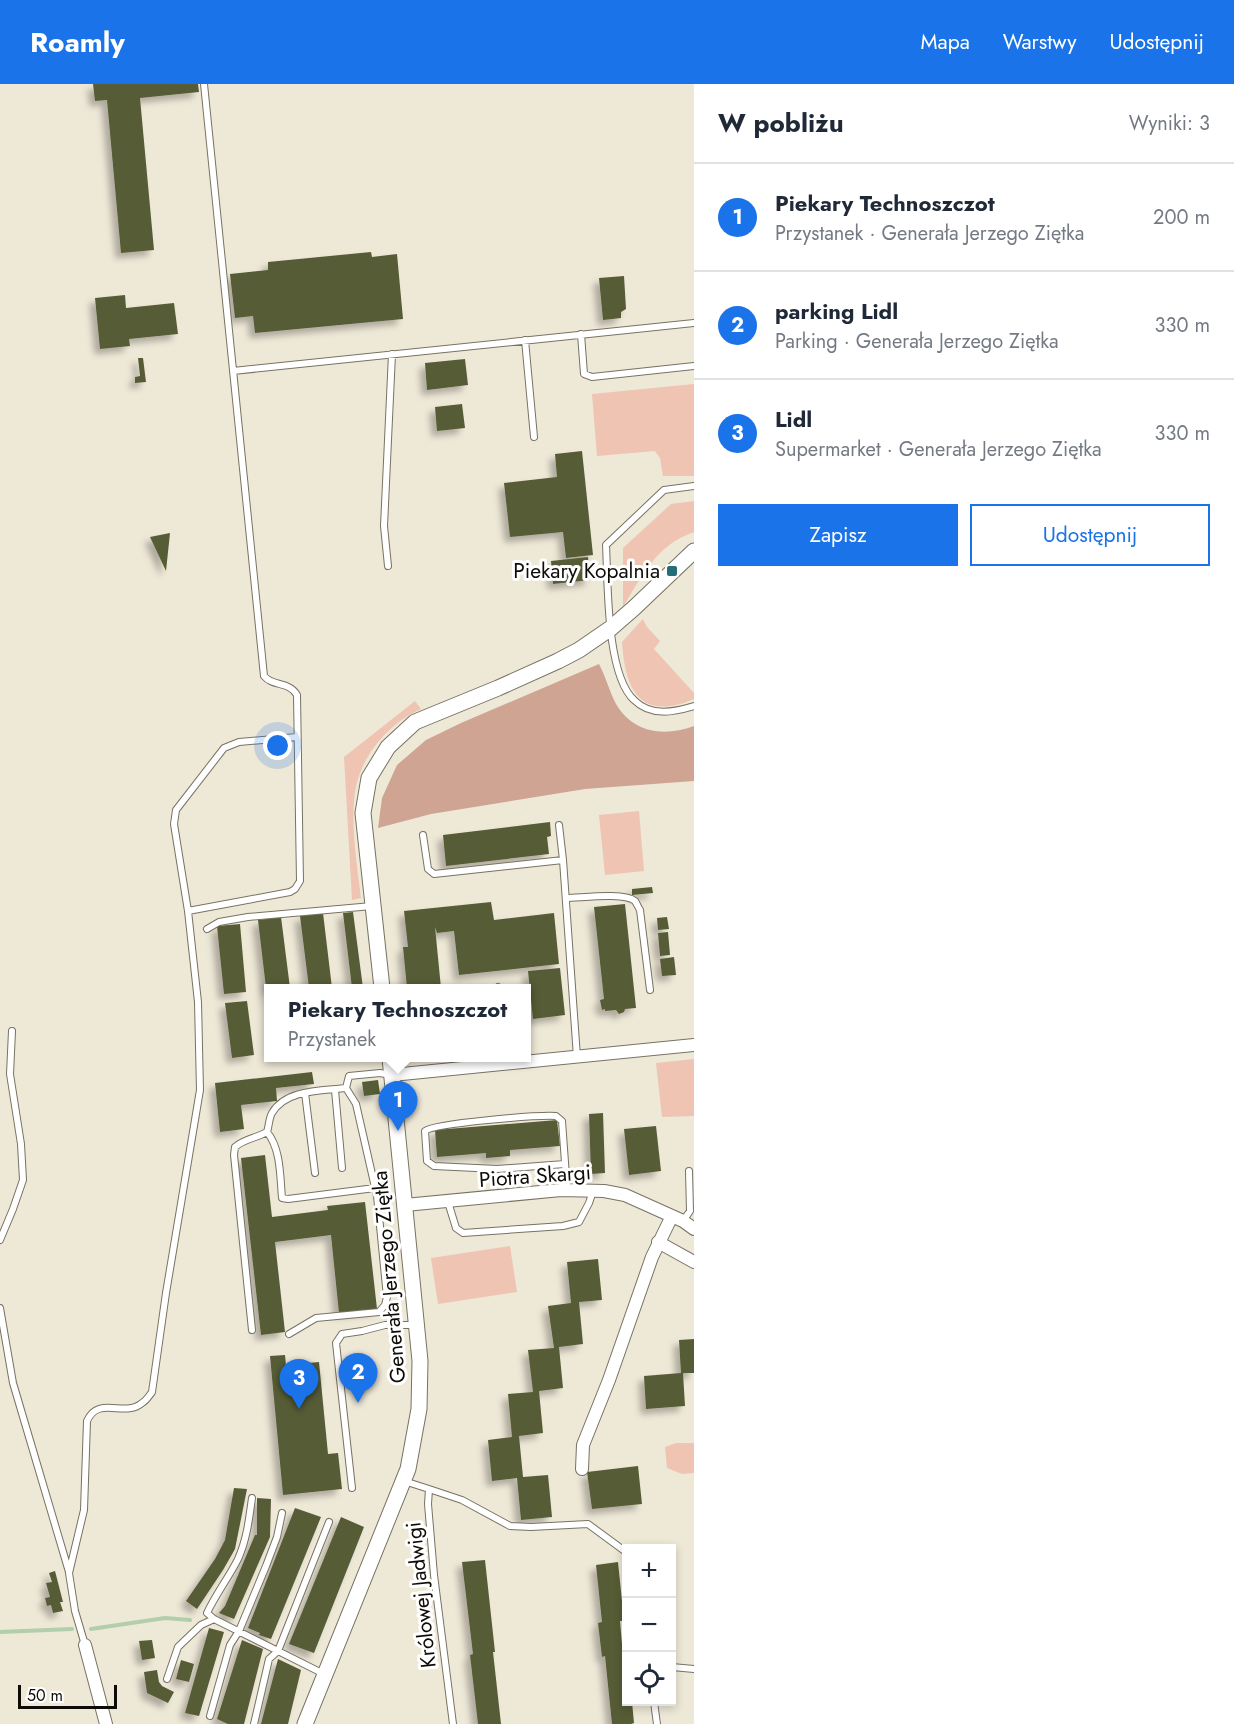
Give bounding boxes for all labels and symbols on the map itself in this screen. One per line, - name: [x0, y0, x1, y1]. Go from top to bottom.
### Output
- place label: Piekary Kopalnia: [513, 556, 660, 586]
- marker: Piekary Kopalnia: [665, 564, 679, 578]
- your location: [263, 731, 292, 760]
- pin: 1: [378, 1082, 418, 1131]
- street label: Piotra Skargi: [478, 1157, 592, 1195]
- street label: Generała Jerzego Ziętka: [365, 1170, 413, 1384]
- pin: 2: [338, 1354, 378, 1403]
- pin: 3: [280, 1360, 318, 1409]
- street label: Królowej Jadwigi: [398, 1520, 444, 1670]
- scale bar: [18, 1682, 117, 1710]

